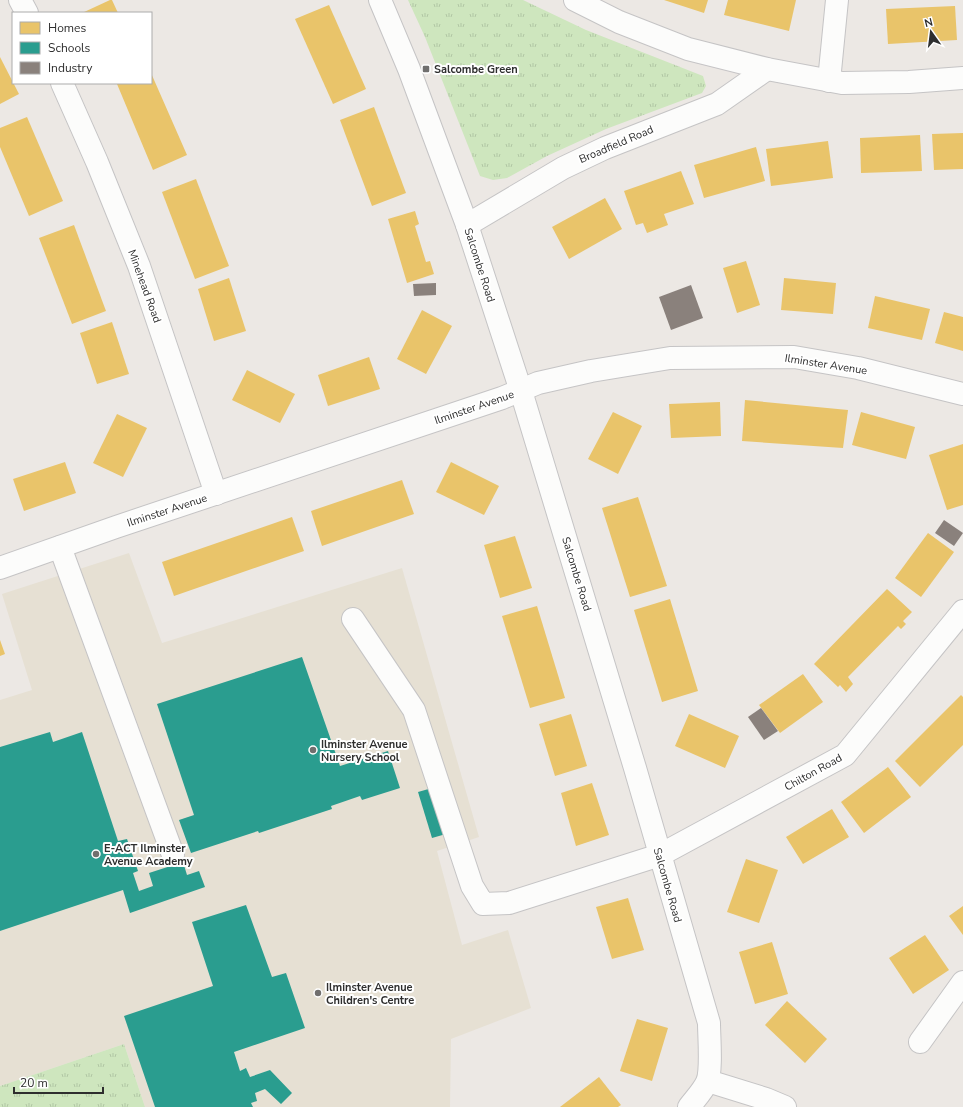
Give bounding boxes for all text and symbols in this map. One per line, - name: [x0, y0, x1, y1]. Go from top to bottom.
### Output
- legend: [12, 12, 152, 84]
- north arrow: [911, 12, 951, 52]
- text: N: [923, 15, 935, 31]
- text: Homes: [48, 20, 86, 36]
- text: Schools: [48, 40, 91, 56]
- text: Industry: [48, 60, 93, 76]
- place label: Salcombe Green: [434, 62, 518, 77]
- marker: Salcombe Green: [421, 64, 431, 74]
- street label: Broadfield Road: [577, 122, 656, 167]
- street label: Salcombe Road: [460, 226, 499, 304]
- street label: Minehead Road: [124, 248, 165, 325]
- street label: Ilminster Avenue: [784, 351, 868, 378]
- street label: Ilminster Avenue: [432, 387, 516, 428]
- street label: Ilminster Avenue: [125, 490, 209, 530]
- street label: Salcombe Road: [558, 535, 595, 613]
- place label: Ilminster Avenue Nursery School: [321, 737, 408, 765]
- marker: Ilminster Avenue Nursery School: [308, 745, 318, 755]
- street label: Chilton Road: [782, 750, 845, 794]
- place label: E-ACT Ilminster Avenue Academy: [104, 841, 193, 869]
- street label: Salcombe Road: [650, 846, 685, 924]
- marker: E-ACT Ilminster Avenue Academy: [91, 849, 101, 859]
- place label: Ilminster Avenue Children's Centre: [326, 980, 414, 1008]
- marker: Ilminster Avenue Children's Centre: [313, 988, 323, 998]
- scale bar: [14, 1069, 103, 1095]
- text: 20 m: [20, 1075, 48, 1091]

